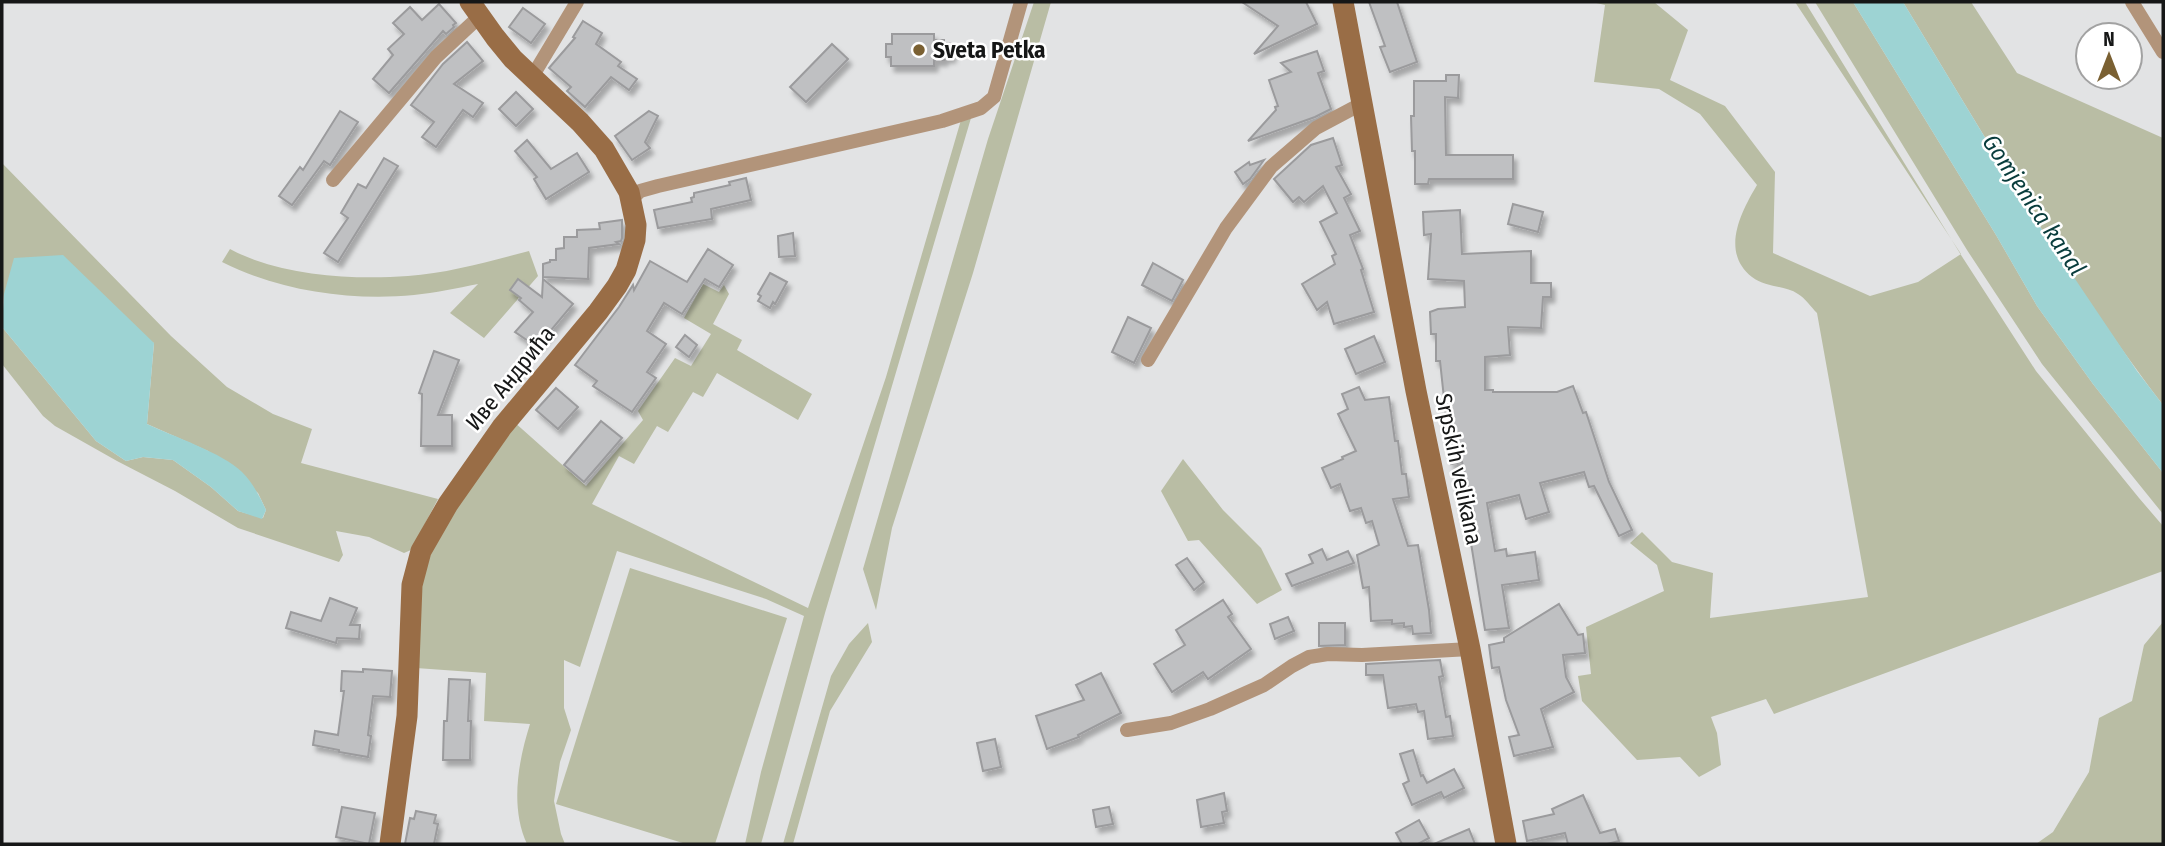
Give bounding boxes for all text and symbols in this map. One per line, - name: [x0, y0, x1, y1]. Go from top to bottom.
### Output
- north arrow: [2074, 21, 2144, 91]
- text: N: [2103, 28, 2115, 51]
- place label: Sveta Petka: [933, 36, 1045, 64]
- marker: Sveta Petka: [911, 42, 927, 58]
- water label: Gomjenica kanal: [1977, 129, 2091, 281]
- street label: Иве Андрића: [459, 320, 561, 436]
- street label: Srpskih velikana: [1429, 391, 1489, 547]

